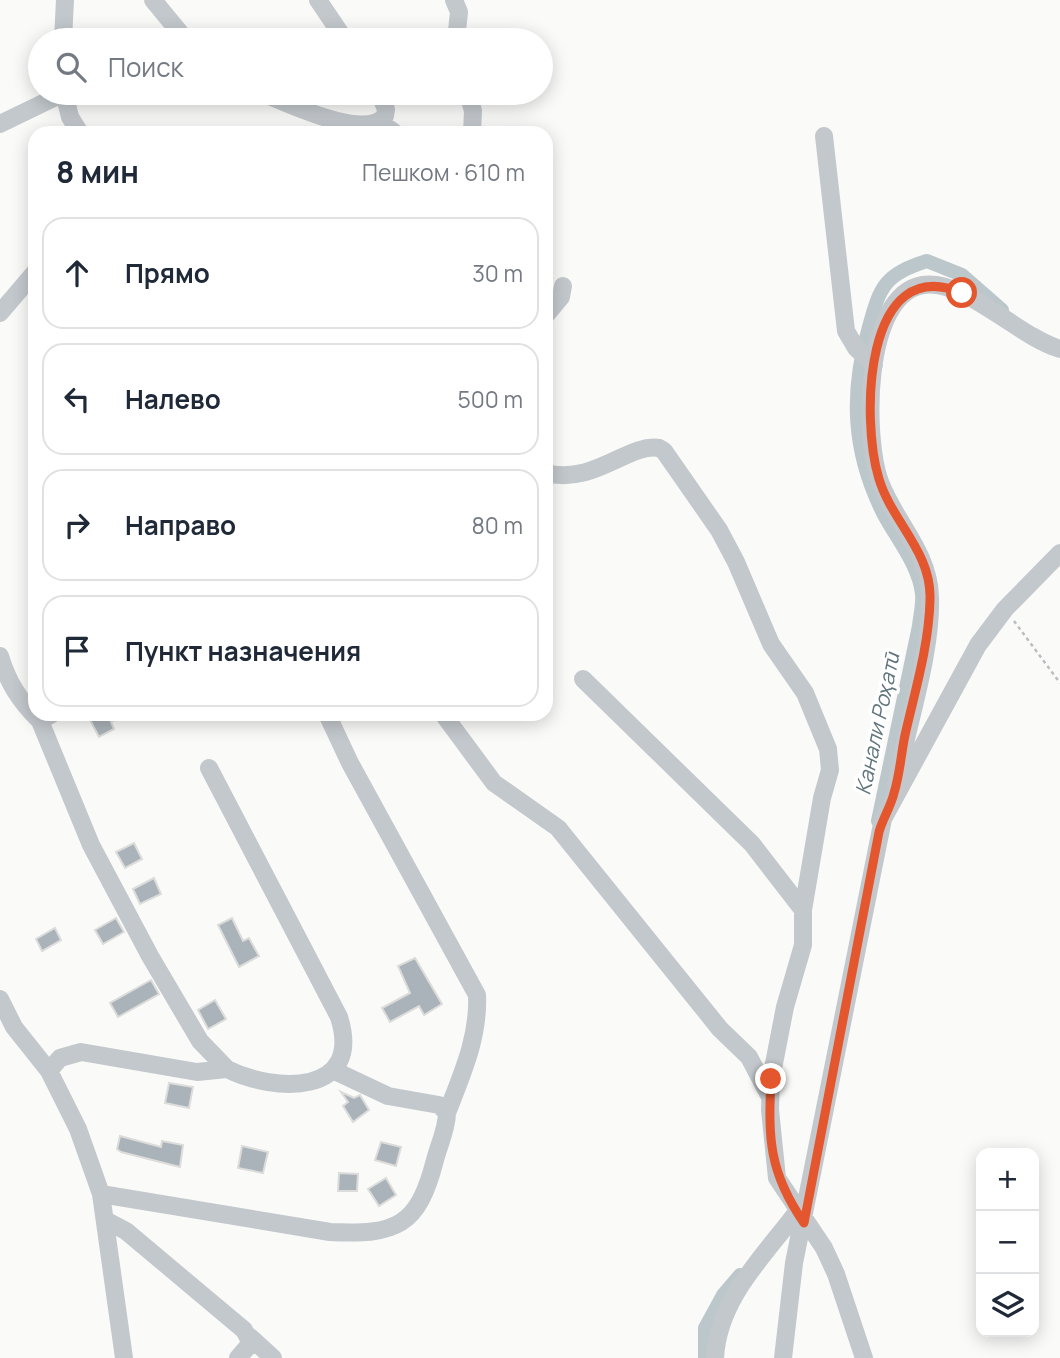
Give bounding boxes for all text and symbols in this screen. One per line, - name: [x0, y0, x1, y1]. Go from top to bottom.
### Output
- search box: [28, 28, 553, 105]
- icon: search: [52, 48, 90, 86]
- text: Поиск: [108, 49, 183, 85]
- text: 8 мин: [56, 151, 139, 192]
- text: Пешком · 610 m: [362, 156, 525, 188]
- icon: ahead: [58, 254, 96, 292]
- text: Прямо: [125, 255, 210, 291]
- text: 30 m: [472, 257, 523, 289]
- route start: [946, 277, 977, 308]
- icon: left: [58, 380, 96, 418]
- text: Налево: [125, 381, 221, 417]
- text: 500 m: [458, 383, 523, 415]
- icon: right: [58, 506, 96, 544]
- text: Направо: [125, 507, 236, 543]
- text: 80 m: [472, 509, 523, 541]
- icon: arrive: [58, 632, 96, 670]
- text: Пункт назначения: [125, 633, 361, 669]
- water label: Канали Роҳатӣ: [848, 648, 906, 797]
- route end: [755, 1063, 786, 1094]
- map controls: [976, 1148, 1039, 1337]
- button: +: [976, 1148, 1039, 1211]
- button: −: [976, 1211, 1039, 1274]
- button: layers: [976, 1274, 1039, 1337]

